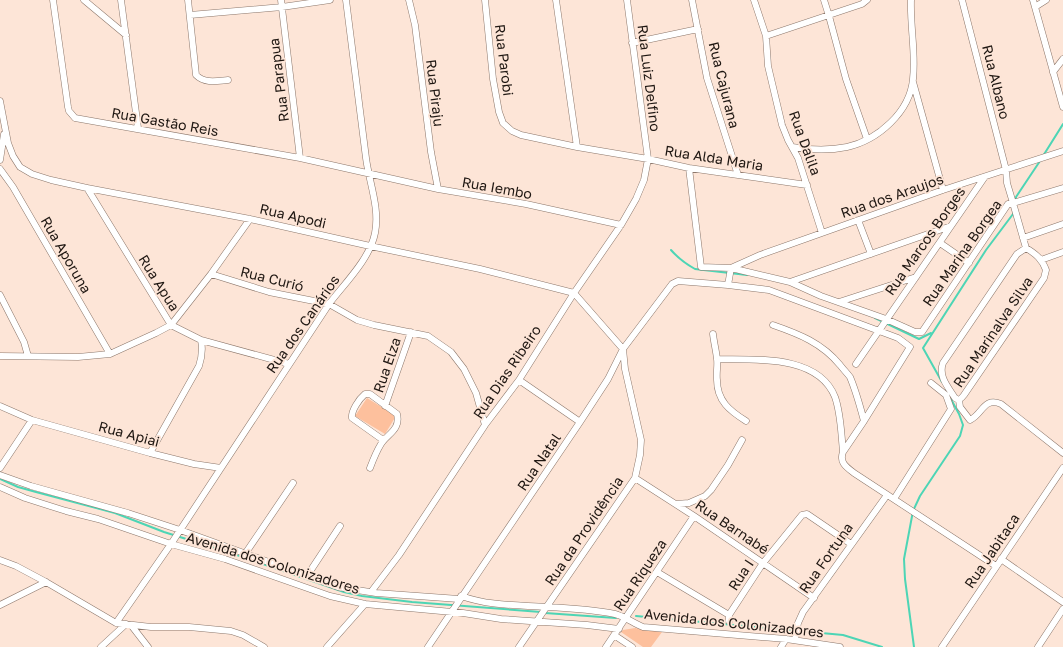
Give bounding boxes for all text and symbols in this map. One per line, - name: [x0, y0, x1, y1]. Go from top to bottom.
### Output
- street label: Rua Parobi: [492, 23, 517, 97]
- street label: Rua Luiz Delfino: [634, 23, 664, 132]
- street label: Rua Parapua: [265, 37, 292, 123]
- street label: Rua Cajurana: [706, 40, 743, 130]
- street label: Rua Albano: [979, 43, 1014, 121]
- street label: Rua Piraju: [423, 58, 448, 127]
- street label: Rua Gastão Reis: [110, 104, 220, 139]
- street label: Rua Dalila: [786, 108, 825, 177]
- street label: Rua Alda Maria: [664, 141, 765, 174]
- street label: Rua dos Araujos: [838, 170, 946, 221]
- street label: Rua Iembo: [461, 173, 534, 202]
- street label: Rua Marcos Borges: [881, 183, 968, 298]
- street label: Rua Marina Borgea: [918, 196, 1005, 309]
- street label: Rua Apodi: [258, 200, 328, 231]
- street label: Rua Aporuna: [38, 213, 95, 296]
- street label: Rua Apua: [135, 251, 183, 314]
- street label: Rua Curió: [239, 262, 306, 295]
- street label: Rua dos Canários: [262, 271, 343, 376]
- street label: Rua Marinalva Silva: [949, 273, 1036, 390]
- street label: Rua Dias Ribeiro: [469, 322, 544, 422]
- street label: Rua Elza: [369, 335, 404, 395]
- street label: Rua Apiai: [97, 417, 162, 450]
- street label: Rua Natal: [513, 430, 564, 494]
- street label: Rua da Providência: [541, 473, 626, 589]
- street label: Rua Barnabé: [692, 496, 772, 557]
- street label: Rua Jabitaca: [960, 510, 1023, 591]
- street label: Rua Fortuna: [795, 519, 856, 596]
- street label: Avenida dos Colonizadores: [184, 528, 362, 597]
- street label: Rua Riqueza: [609, 536, 670, 614]
- street label: Rua I: [724, 556, 757, 593]
- street label: Avenida dos Colonizadores: [643, 605, 825, 640]

